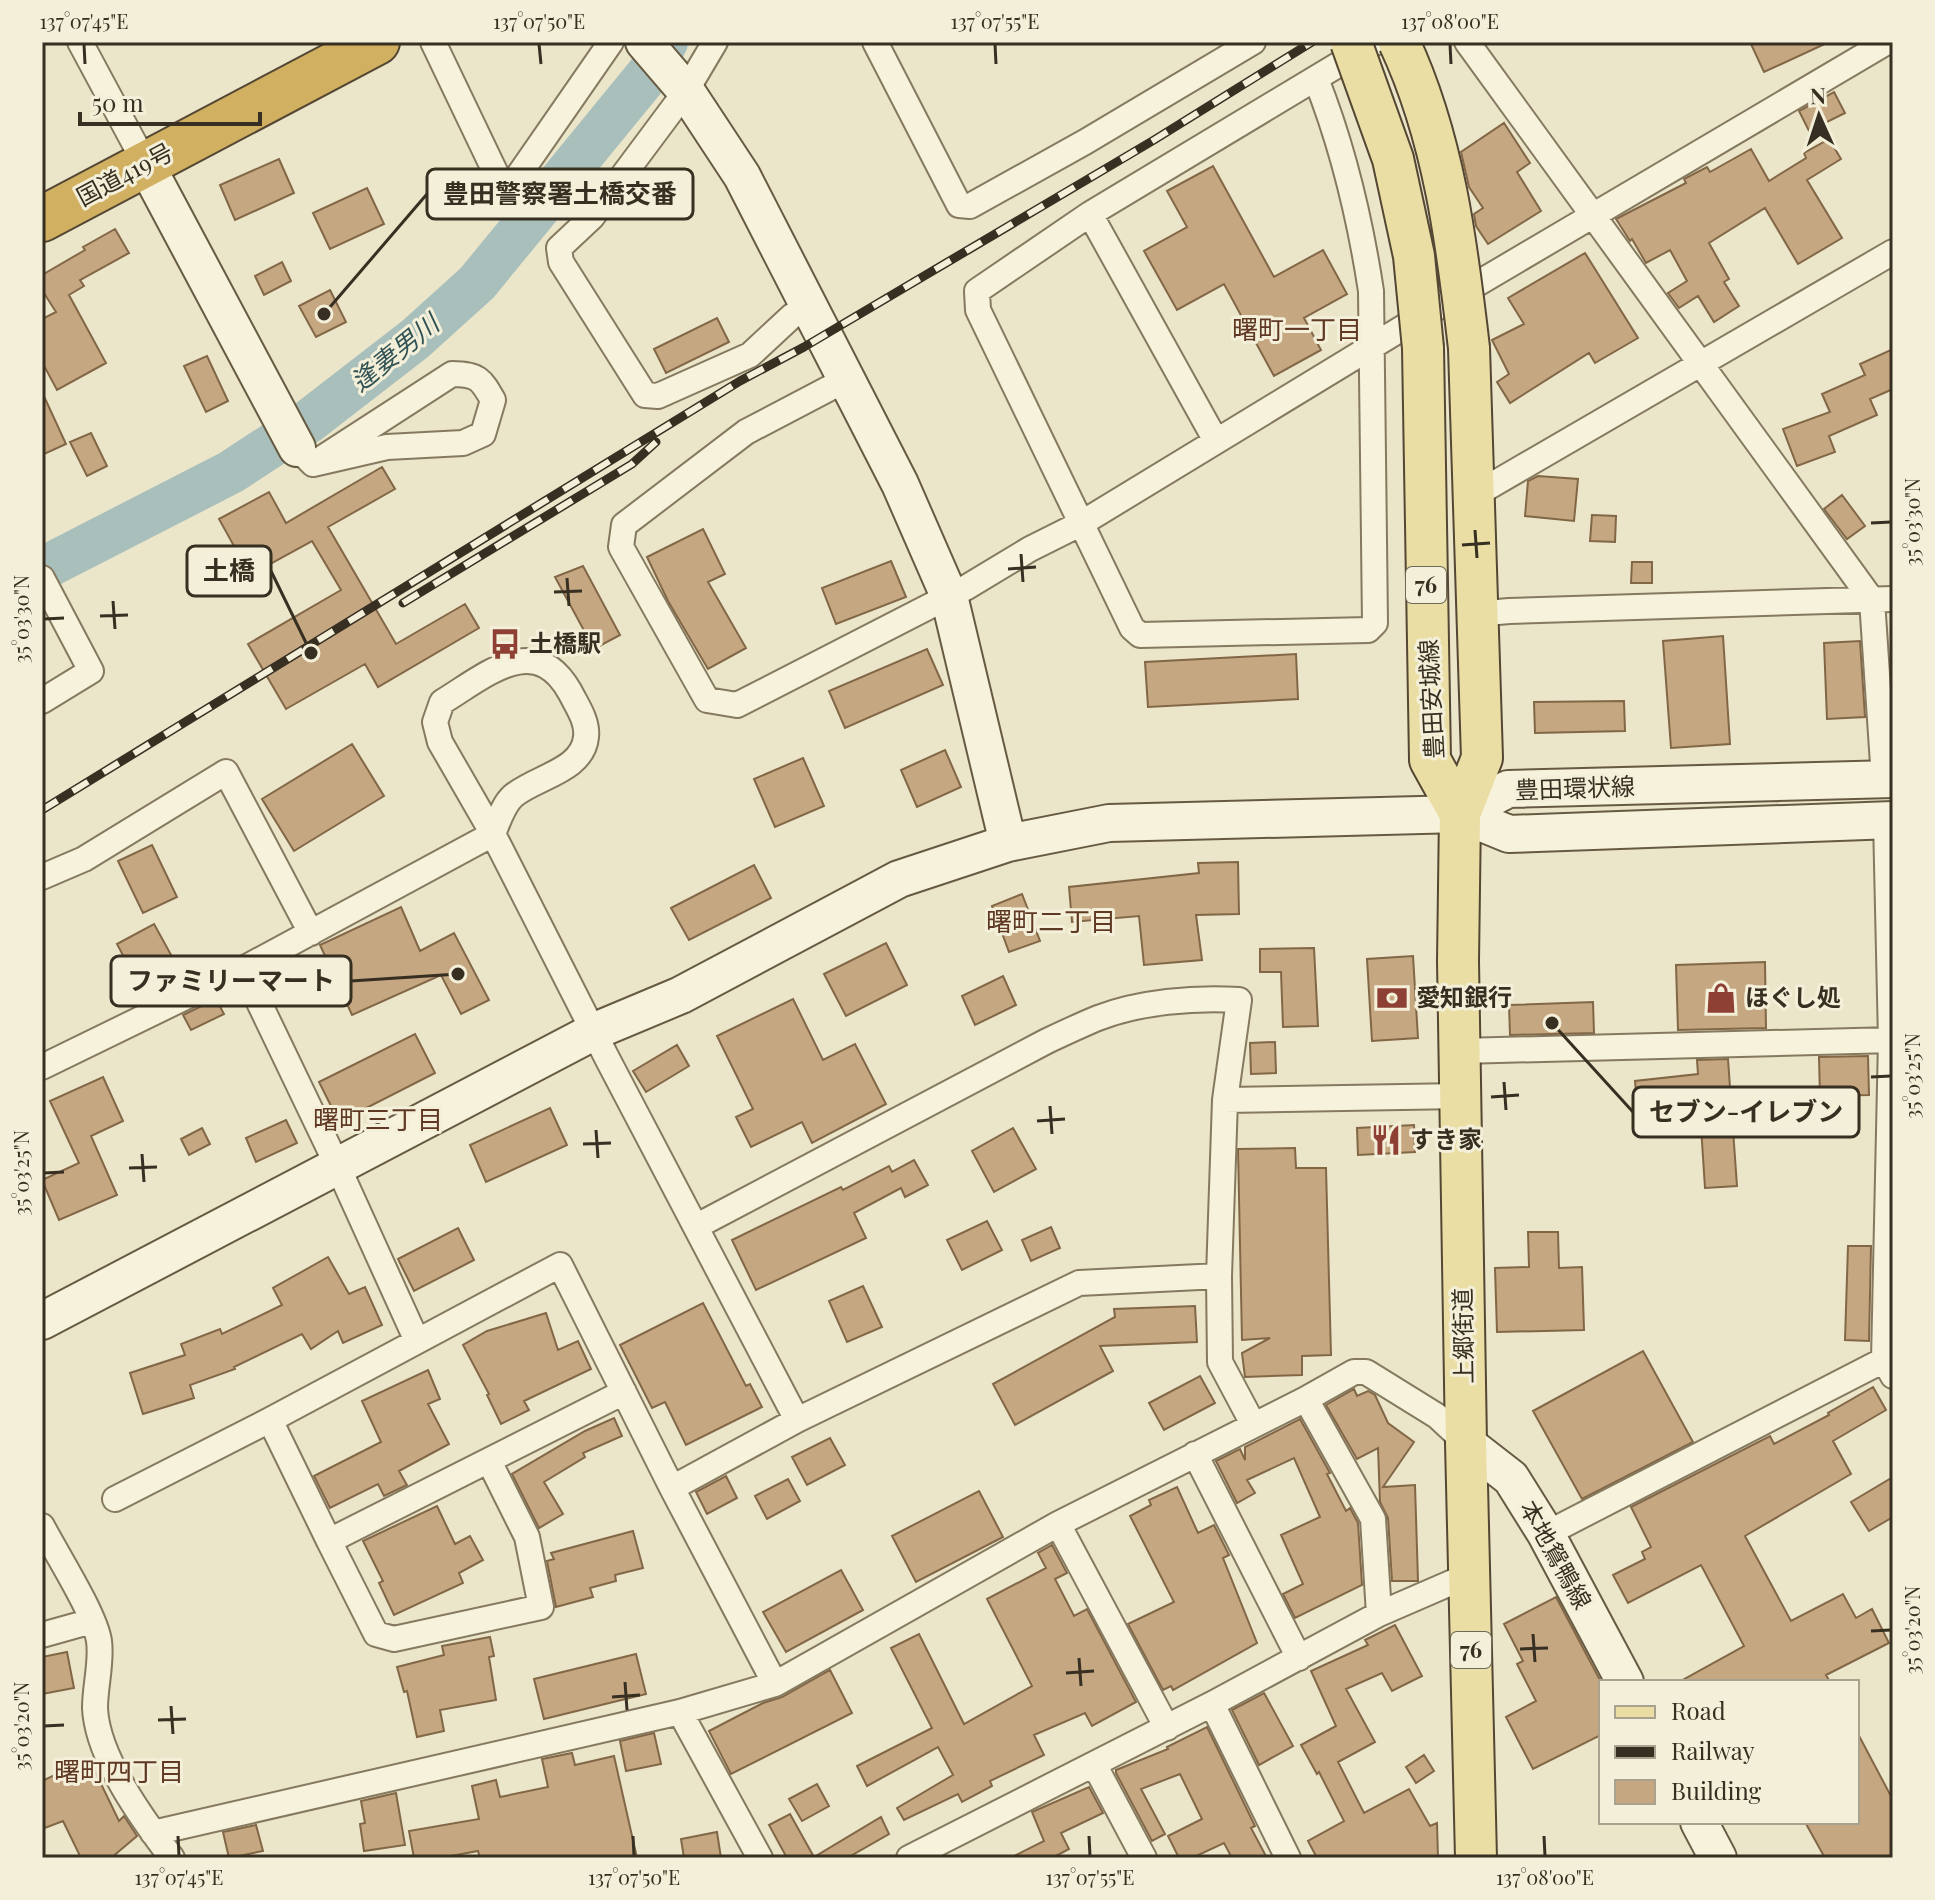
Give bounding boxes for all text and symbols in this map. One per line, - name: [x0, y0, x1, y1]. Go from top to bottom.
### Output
- text: 137°07'45"E: [40, 7, 128, 34]
- text: 137°07'50"E: [493, 7, 585, 34]
- text: 137°07'55"E: [951, 7, 1039, 34]
- text: 137°08'00"E: [1401, 7, 1499, 34]
- scale bar: [80, 76, 260, 126]
- north arrow: [1779, 76, 1859, 156]
- text: N: [1809, 80, 1827, 110]
- text: 50 m: [92, 86, 144, 118]
- street label: 国道419号: [70, 134, 178, 212]
- callout: 豊田警察署土橋交番: [427, 169, 693, 219]
- text: 豊田警察署土橋交番: [443, 175, 677, 210]
- water label: 逢妻男川: [343, 304, 448, 398]
- district label: 曙町一丁目: [1232, 311, 1362, 346]
- text: 35°03'30"N: [1898, 478, 1925, 566]
- callout: 土橋: [187, 546, 271, 596]
- text: 土橋: [203, 552, 255, 587]
- road number: 76: [1406, 567, 1446, 603]
- text: 35°03'30"N: [7, 575, 34, 663]
- place label: 土橋駅: [529, 626, 601, 658]
- bus stop icon: 土橋駅: [488, 627, 522, 661]
- street label: 豊田安城線: [1411, 638, 1449, 760]
- street label: 豊田環状線: [1514, 769, 1635, 805]
- district label: 曙町二丁目: [986, 903, 1116, 938]
- callout: ファミリーマート: [111, 956, 351, 1006]
- text: ファミリーマート: [127, 962, 335, 997]
- place label: 愛知銀行: [1416, 980, 1512, 1012]
- place label: ほぐし処: [1745, 980, 1841, 1012]
- bank icon: 愛知銀行: [1375, 981, 1409, 1015]
- shop icon: ほぐし処: [1704, 981, 1738, 1015]
- text: 35°03'25"N: [1898, 1033, 1925, 1119]
- callout: セブン-イレブン: [1633, 1087, 1859, 1137]
- text: セブン-イレブン: [1649, 1093, 1843, 1128]
- district label: 曙町三丁目: [313, 1101, 443, 1136]
- place label: すき家: [1410, 1122, 1482, 1154]
- restaurant icon: すき家: [1369, 1123, 1403, 1157]
- text: 35°03'25"N: [7, 1130, 34, 1216]
- street label: 上郷街道: [1445, 1288, 1479, 1384]
- street label: 本地鴛鴨線: [1514, 1494, 1600, 1614]
- text: 35°03'20"N: [1898, 1586, 1925, 1674]
- road number: 76: [1451, 1632, 1491, 1668]
- legend: [1599, 1680, 1859, 1824]
- text: 35°03'20"N: [7, 1682, 34, 1770]
- text: Road: [1671, 1694, 1726, 1726]
- text: Railway: [1671, 1734, 1755, 1766]
- district label: 曙町四丁目: [54, 1753, 184, 1788]
- text: Building: [1671, 1774, 1762, 1806]
- text: 137°07'45"E: [135, 1863, 223, 1890]
- text: 137°07'50"E: [588, 1863, 680, 1890]
- text: 137°07'55"E: [1046, 1863, 1134, 1890]
- text: 137°08'00"E: [1496, 1863, 1594, 1890]

